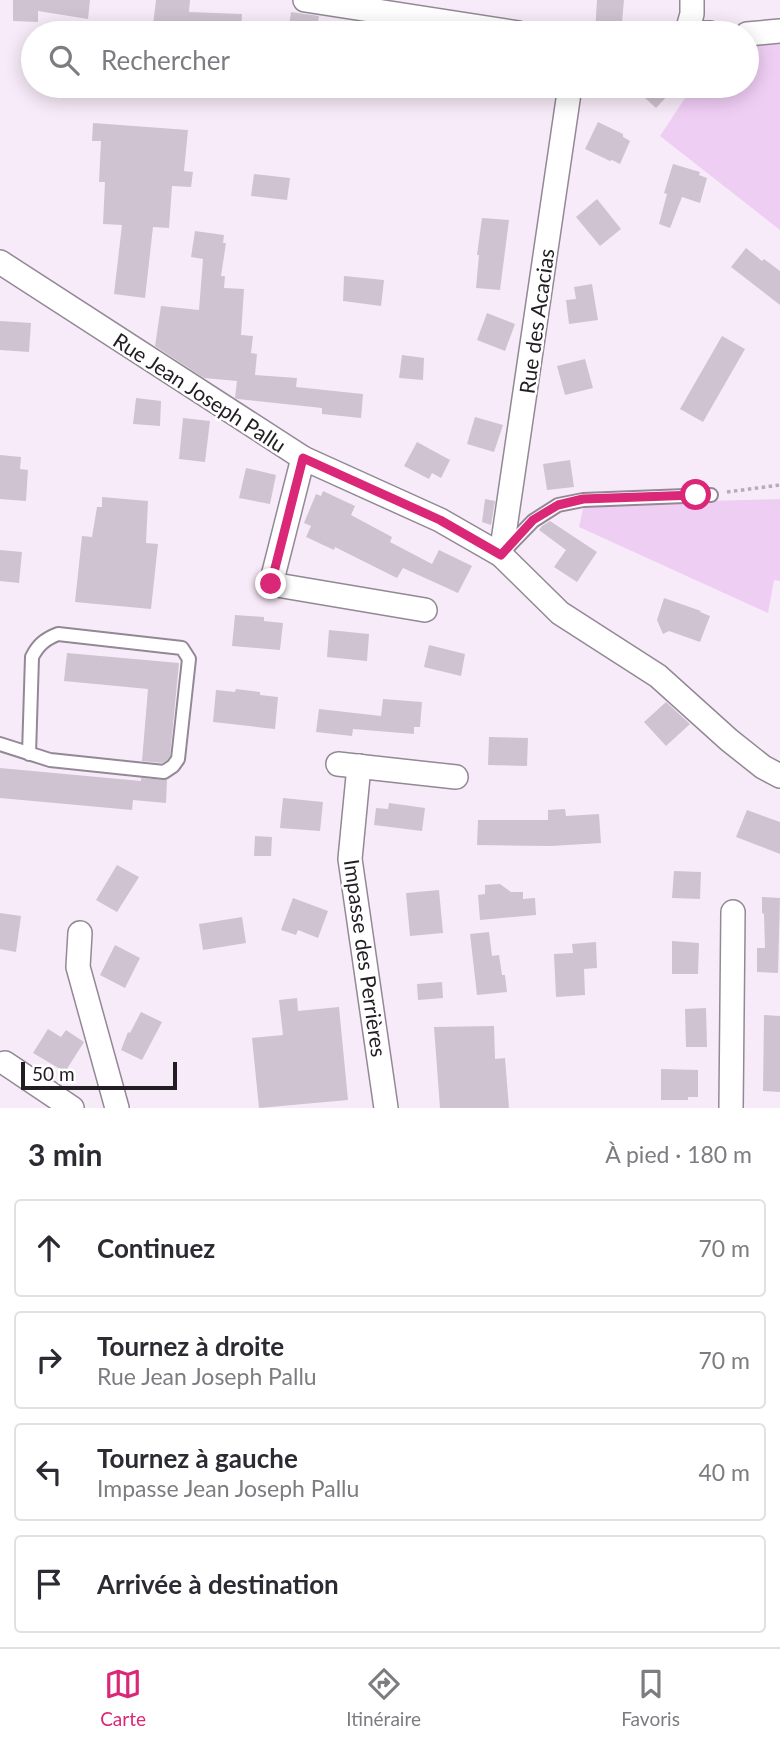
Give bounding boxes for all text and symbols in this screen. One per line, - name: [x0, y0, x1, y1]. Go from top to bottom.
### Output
- search box: [21, 21, 759, 98]
- icon: search: [45, 41, 83, 79]
- text: Rechercher: [101, 44, 230, 76]
- street label: Rue des Acacias: [513, 247, 559, 395]
- street label: Rue Jean Joseph Pallu: [109, 327, 291, 457]
- route start: [680, 479, 711, 510]
- route end: [255, 568, 286, 599]
- street label: Impasse des Perrières: [340, 858, 392, 1058]
- scale bar: [21, 1059, 177, 1091]
- text: 50 m: [32, 1062, 75, 1085]
- text: 3 min: [28, 1136, 102, 1172]
- text: À pied · 180 m: [605, 1140, 752, 1168]
- icon: ahead: [30, 1229, 68, 1267]
- text: Continuez: [97, 1232, 215, 1264]
- text: 70 m: [699, 1234, 750, 1262]
- text: Tournez à droite: [97, 1330, 284, 1362]
- icon: right: [30, 1341, 68, 1379]
- text: 70 m: [699, 1346, 750, 1374]
- text: Rue Jean Joseph Pallu: [97, 1362, 317, 1390]
- text: Tournez à gauche: [97, 1442, 298, 1474]
- icon: left: [30, 1453, 68, 1491]
- text: 40 m: [699, 1458, 750, 1486]
- text: Impasse Jean Joseph Pallu: [97, 1474, 359, 1502]
- icon: arrive: [30, 1565, 68, 1603]
- text: Arrivée à destination: [97, 1568, 339, 1600]
- tab: Carte: [100, 1665, 146, 1730]
- tab: Itinéraire: [346, 1665, 421, 1730]
- tab: Favoris: [621, 1665, 680, 1730]

